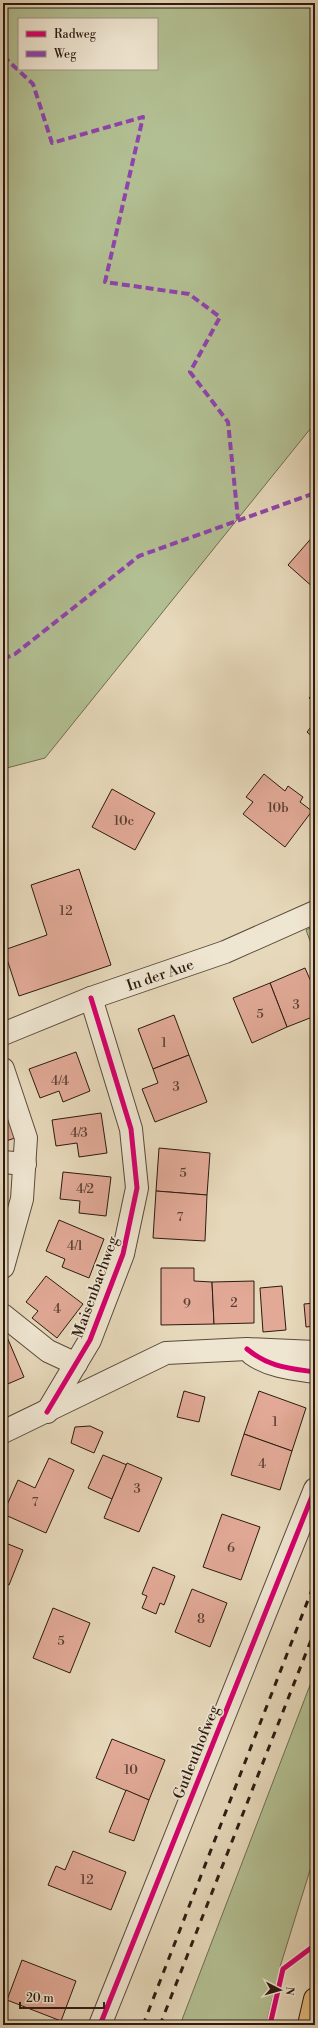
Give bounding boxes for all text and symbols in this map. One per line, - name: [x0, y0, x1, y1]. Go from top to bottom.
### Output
- legend: [18, 18, 158, 70]
- text: Radweg: [54, 27, 97, 42]
- text: Weg: [53, 47, 77, 62]
- house number: 10b: [267, 800, 289, 816]
- house number: 10c: [114, 813, 135, 829]
- house number: 12: [59, 903, 73, 919]
- street label: In der Aue: [124, 955, 196, 996]
- house number: 3: [292, 997, 300, 1013]
- house number: 5: [256, 1006, 264, 1022]
- house number: 1: [161, 1035, 167, 1051]
- house number: 4/4: [51, 1073, 69, 1089]
- house number: 3: [172, 1079, 180, 1095]
- house number: 4/3: [70, 1125, 88, 1141]
- house number: 5: [179, 1165, 187, 1181]
- house number: 4/2: [76, 1181, 94, 1197]
- house number: 7: [177, 1209, 184, 1225]
- street label: Maisenbachweg: [68, 1233, 123, 1341]
- house number: 4/1: [67, 1238, 83, 1254]
- house number: 2: [230, 1295, 238, 1311]
- house number: 9: [183, 1296, 191, 1312]
- house number: 4: [53, 1301, 61, 1317]
- house number: 1: [272, 1414, 278, 1430]
- house number: 4: [258, 1456, 266, 1472]
- house number: 3: [133, 1481, 141, 1497]
- house number: 7: [32, 1494, 39, 1510]
- house number: 6: [227, 1540, 235, 1556]
- house number: 8: [197, 1611, 205, 1627]
- house number: 5: [57, 1633, 65, 1649]
- street label: Gutleuthofweg: [169, 1702, 224, 1802]
- house number: 10: [124, 1762, 138, 1778]
- house number: 12: [80, 1872, 94, 1888]
- north arrow: [260, 1970, 300, 2010]
- scale bar: [20, 1984, 104, 2010]
- text: N: [282, 1986, 296, 1996]
- text: 20 m: [26, 1991, 54, 2006]

